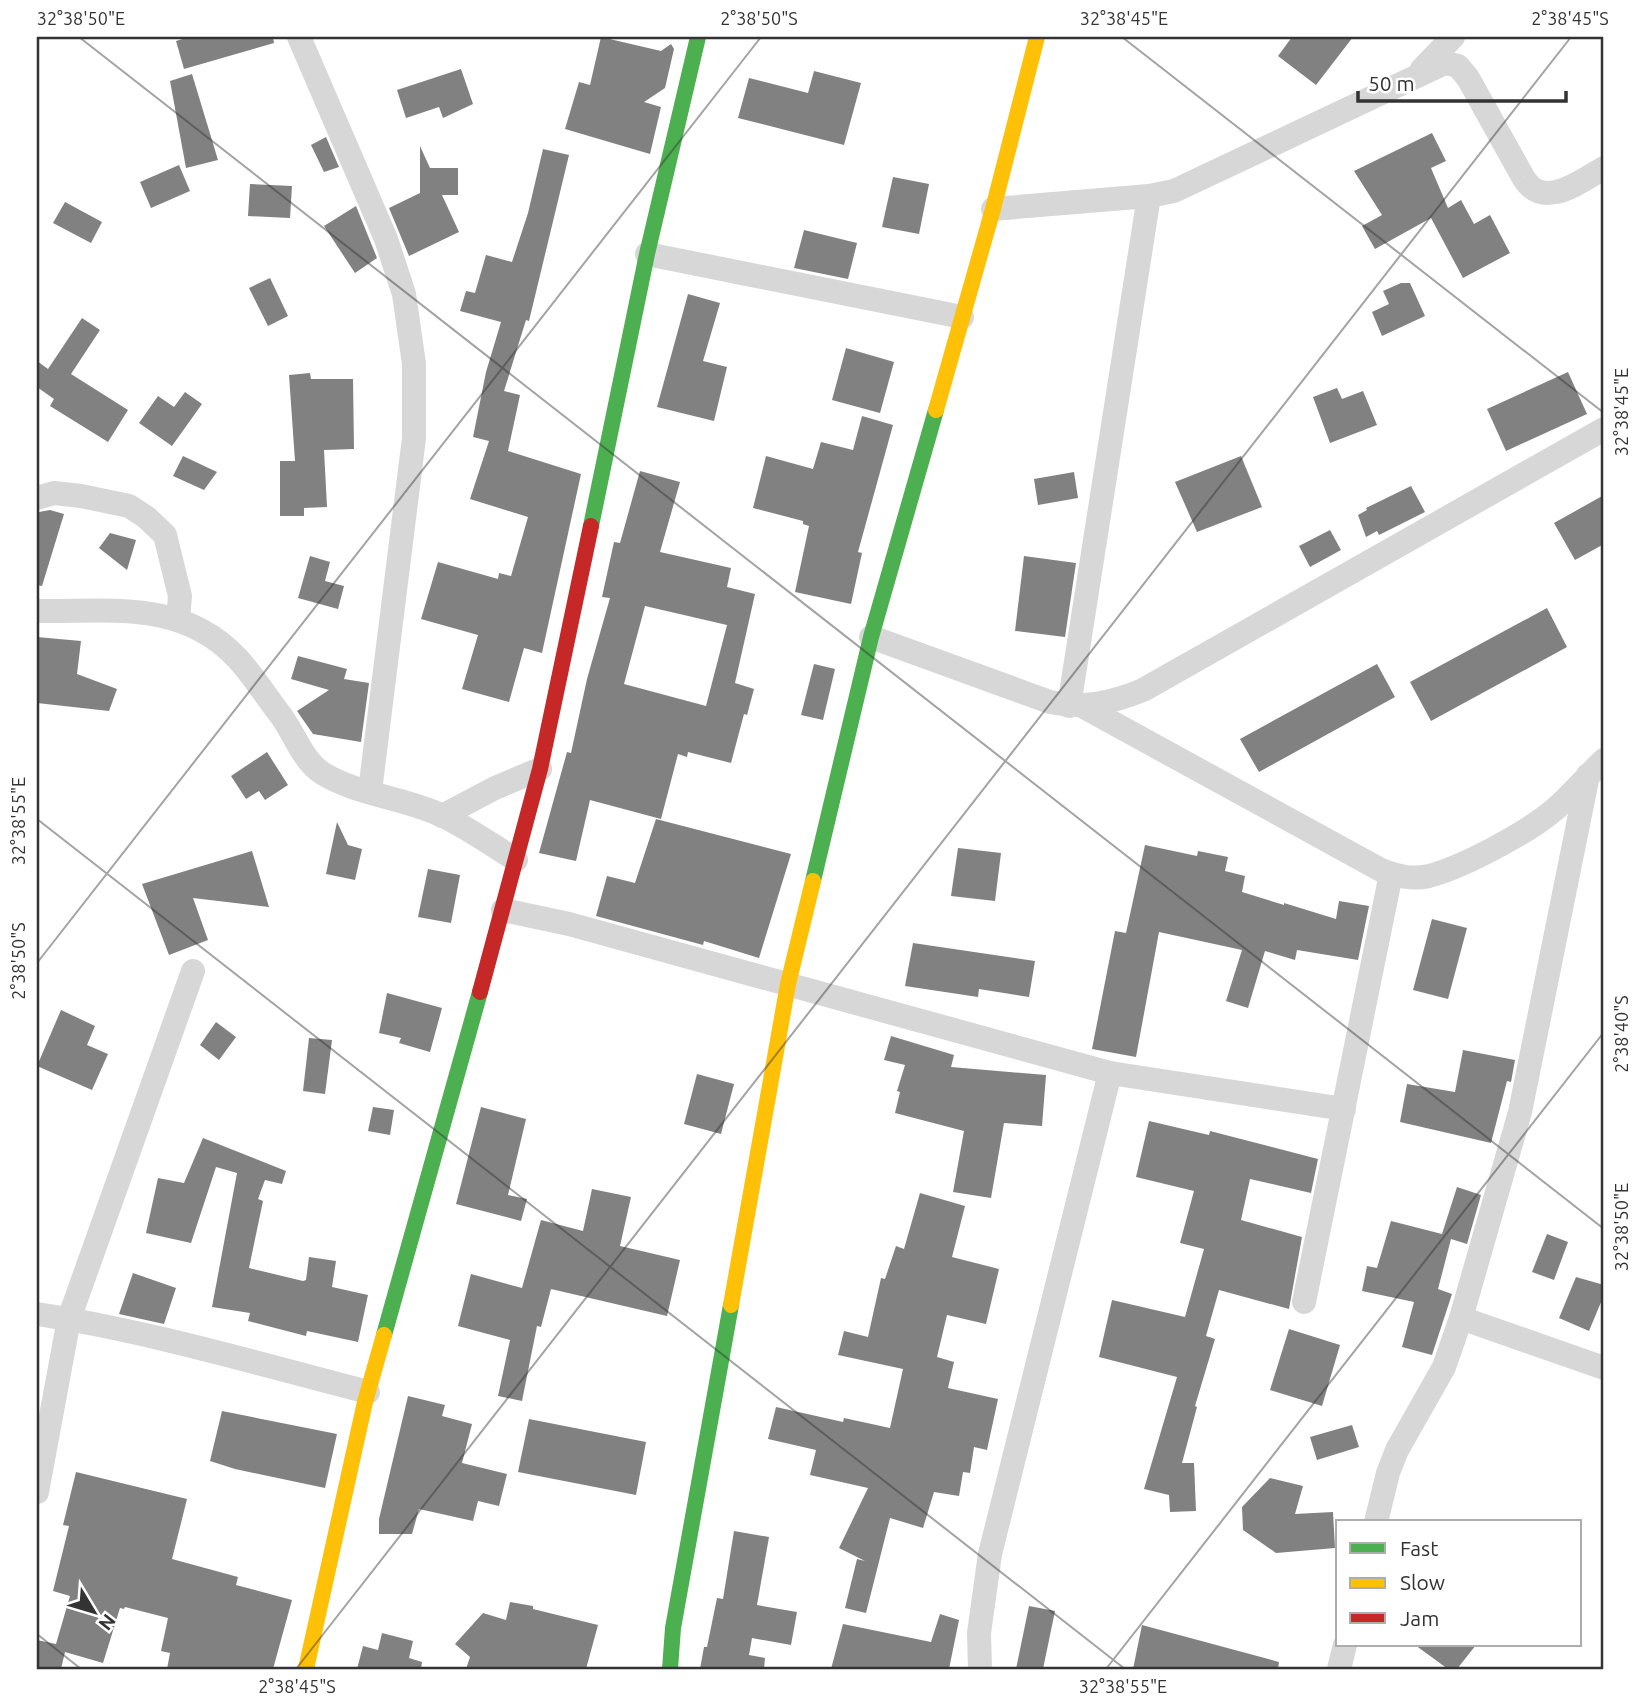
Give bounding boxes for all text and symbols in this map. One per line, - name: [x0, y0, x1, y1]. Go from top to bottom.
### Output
- text: 32°38'50"E: [37, 8, 125, 28]
- text: 2°38'50"S: [720, 8, 798, 28]
- text: 32°38'45"E: [1080, 8, 1168, 28]
- text: 2°38'45"S: [1531, 8, 1609, 28]
- scale bar: [1358, 60, 1566, 104]
- text: 50 m: [1368, 71, 1415, 95]
- text: 32°38'45"E: [1611, 368, 1631, 456]
- text: 32°38'55"E: [8, 777, 28, 865]
- text: 2°38'50"S: [8, 922, 28, 1000]
- text: 2°38'40"S: [1611, 995, 1631, 1073]
- text: 32°38'50"E: [1611, 1183, 1631, 1271]
- legend: [1336, 1520, 1582, 1646]
- text: Fast: [1400, 1536, 1438, 1560]
- text: Slow: [1400, 1570, 1445, 1594]
- north arrow: [60, 1576, 130, 1646]
- text: Jam: [1400, 1606, 1439, 1630]
- text: N: [94, 1610, 120, 1635]
- text: 2°38'45"S: [258, 1676, 336, 1696]
- text: 32°38'55"E: [1079, 1676, 1167, 1696]

